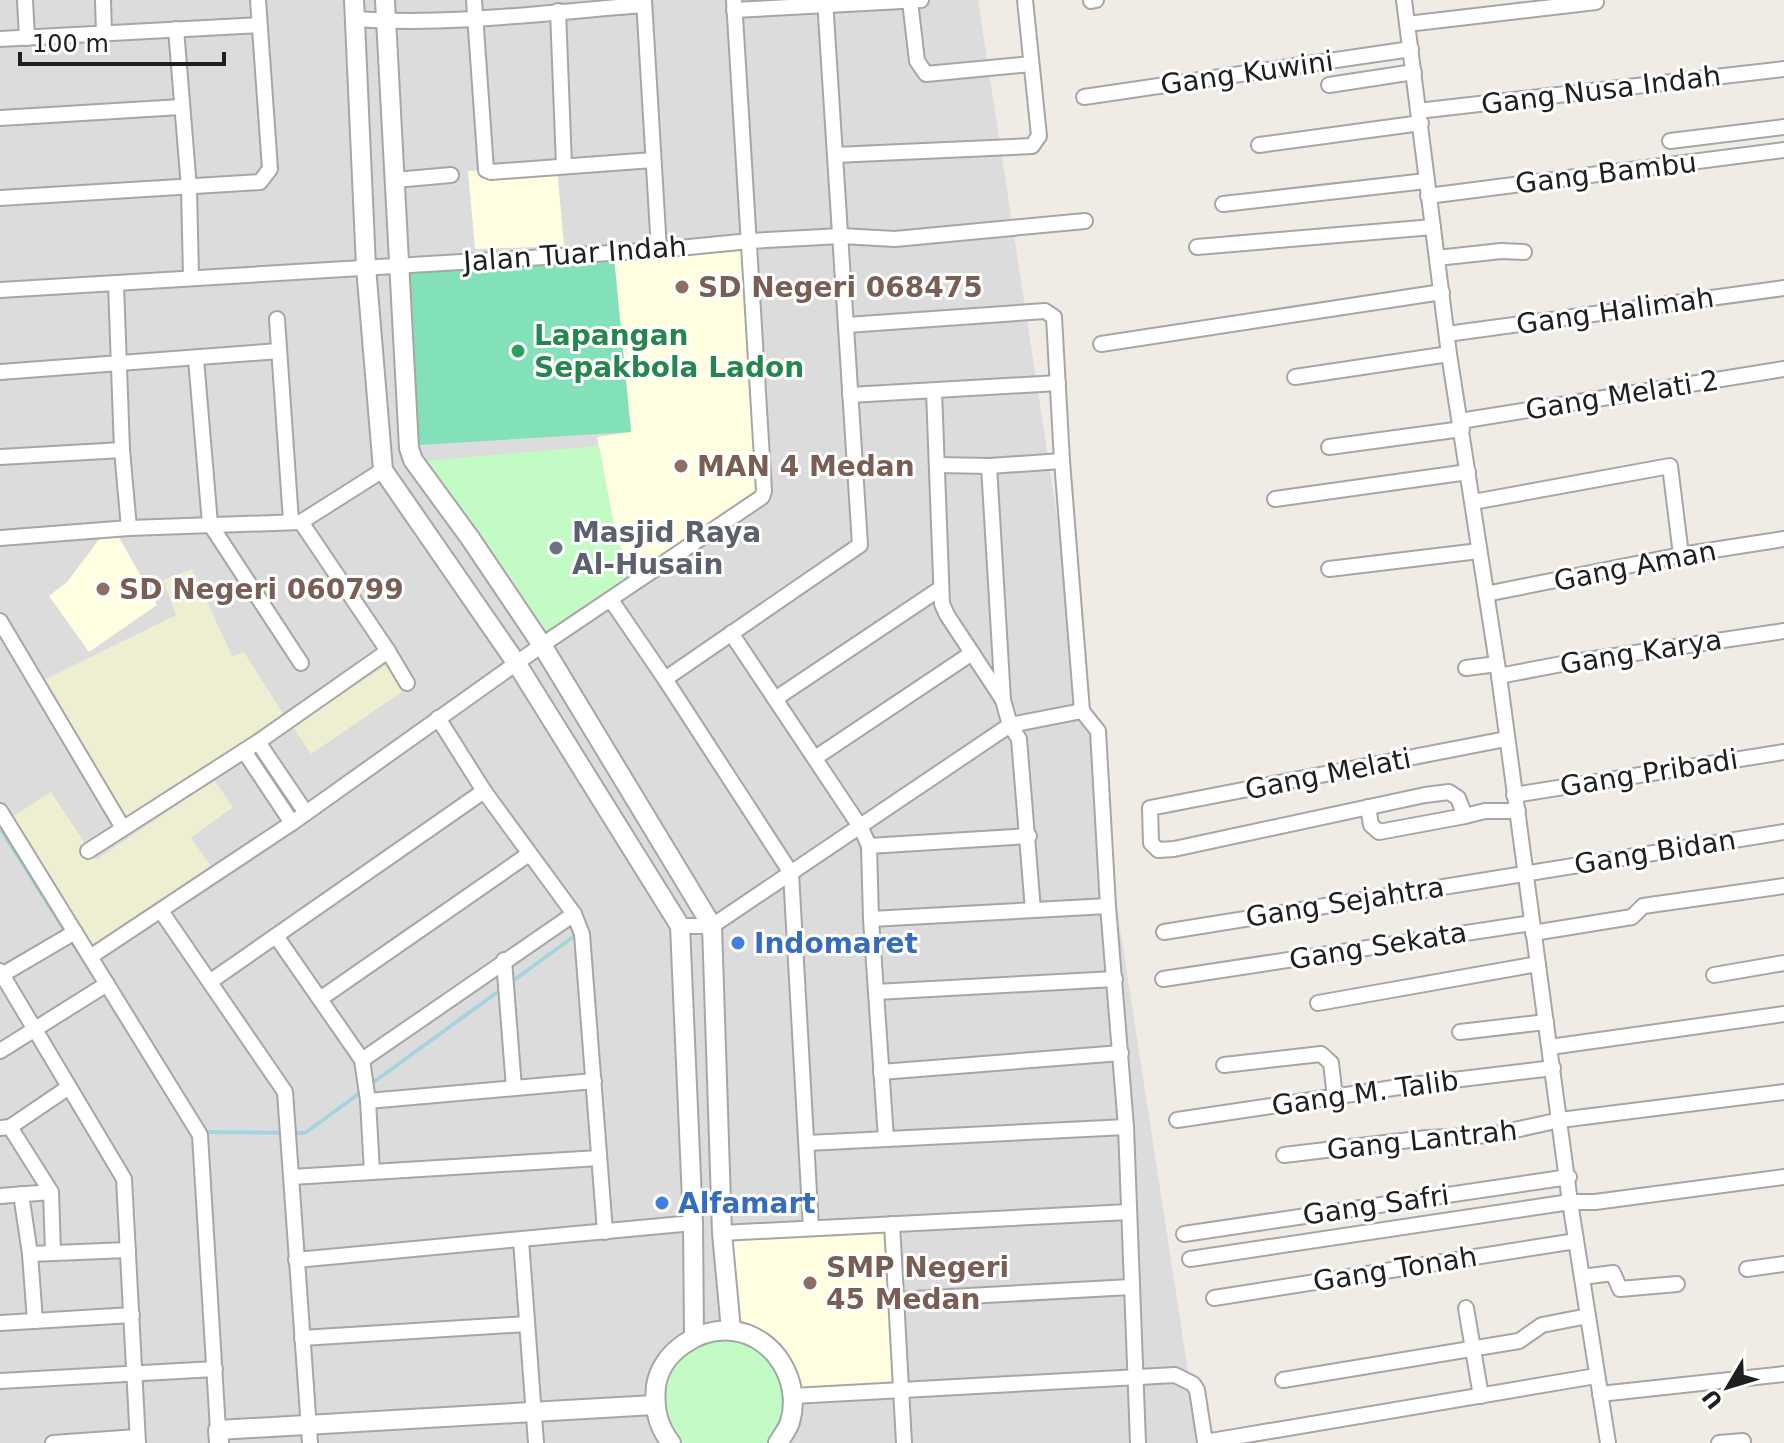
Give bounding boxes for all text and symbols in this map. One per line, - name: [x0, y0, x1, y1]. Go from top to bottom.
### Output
- scale bar: [20, 16, 224, 66]
- text: 100 m: [32, 30, 109, 58]
- street label: Gang Kuwini: [1158, 45, 1336, 101]
- street label: Gang Nusa Indah: [1479, 59, 1723, 121]
- street label: Gang Bambu: [1513, 146, 1699, 200]
- street label: Jalan Tuar Indah: [460, 230, 688, 278]
- place label: SD Negeri 068475: [698, 271, 983, 304]
- marker: SD Negeri 068475: [673, 278, 691, 296]
- street label: Gang Halimah: [1514, 281, 1716, 341]
- place label: Lapangan Sepakbola Ladon: [534, 319, 804, 384]
- marker: Lapangan Sepakbola Ladon: [509, 342, 527, 360]
- street label: Gang Melati 2: [1523, 363, 1721, 427]
- place label: MAN 4 Medan: [697, 450, 915, 483]
- marker: MAN 4 Medan: [672, 457, 690, 475]
- place label: Masjid Raya Al-Husain: [572, 516, 761, 581]
- street label: Gang Aman: [1551, 534, 1719, 598]
- marker: Masjid Raya Al-Husain: [547, 539, 565, 557]
- place label: SD Negeri 060799: [119, 573, 404, 606]
- marker: SD Negeri 060799: [94, 580, 112, 598]
- street label: Gang Karya: [1558, 623, 1724, 681]
- street label: Gang Melati: [1242, 742, 1414, 806]
- street label: Gang Pribadi: [1558, 743, 1740, 803]
- street label: Gang Bidan: [1572, 823, 1738, 881]
- street label: Gang Sejahtra: [1243, 870, 1447, 934]
- street label: Gang Sekata: [1287, 916, 1469, 976]
- place label: Indomaret: [754, 927, 918, 960]
- marker: Indomaret: [729, 934, 747, 952]
- street label: Gang M. Talib: [1270, 1064, 1460, 1122]
- street label: Gang Lantrah: [1325, 1114, 1519, 1166]
- street label: Gang Safri: [1301, 1178, 1451, 1232]
- place label: Alfamart: [678, 1187, 816, 1220]
- marker: Alfamart: [653, 1194, 671, 1212]
- street label: Gang Tonah: [1311, 1240, 1479, 1298]
- place label: SMP Negeri 45 Medan: [826, 1251, 1009, 1316]
- marker: SMP Negeri 45 Medan: [801, 1274, 819, 1292]
- north arrow: [1688, 1347, 1768, 1427]
- text: U: [1697, 1384, 1728, 1414]

